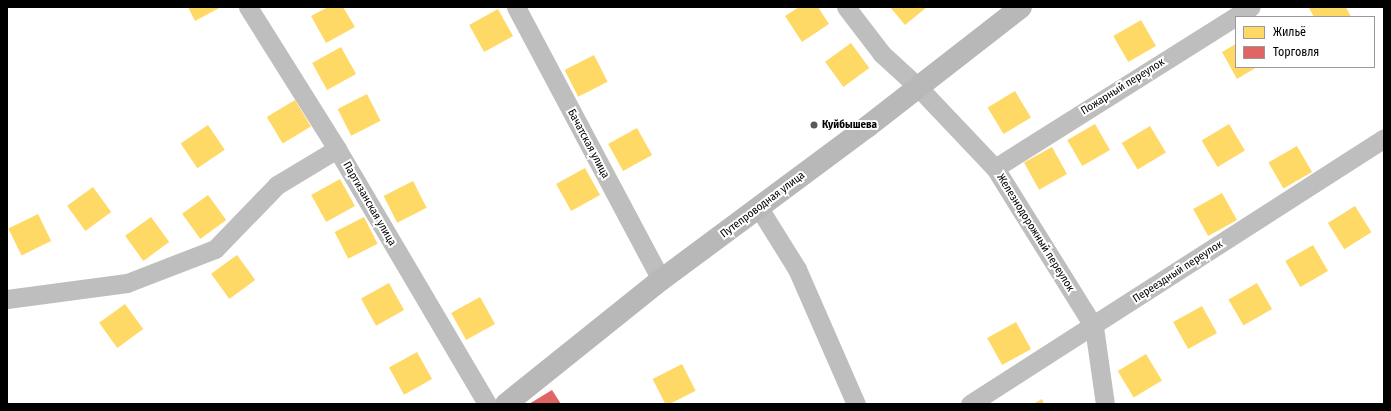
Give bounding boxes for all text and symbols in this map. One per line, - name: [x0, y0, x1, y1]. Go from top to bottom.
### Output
- legend: [1235, 16, 1375, 68]
- text: Жильё: [1273, 25, 1306, 39]
- text: Торговля: [1273, 45, 1319, 59]
- street label: Пожарный переулок: [1079, 56, 1167, 118]
- street label: Бачатская улица: [564, 107, 612, 181]
- place label: Куйбышева: [822, 118, 877, 132]
- marker: Куйбышева: [809, 120, 819, 130]
- street label: Партизанская улица: [340, 160, 398, 248]
- street label: Путепроводная улица: [718, 169, 808, 241]
- street label: Железнодорожный переулок: [993, 172, 1077, 294]
- street label: Переездный переулок: [1131, 238, 1225, 306]

